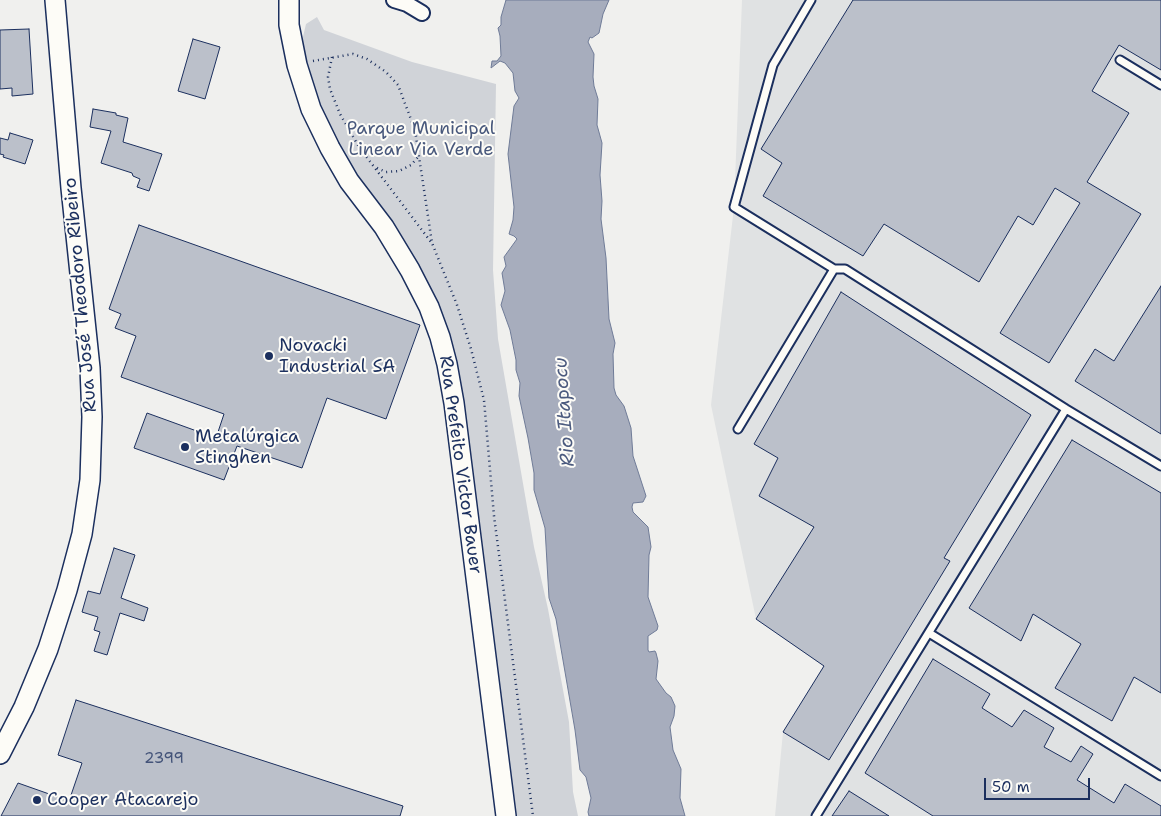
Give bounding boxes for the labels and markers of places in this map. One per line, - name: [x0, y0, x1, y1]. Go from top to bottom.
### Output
- place label: Novacki Industrial SA: [279, 335, 395, 378]
- marker: Novacki Industrial SA: [263, 350, 275, 362]
- place label: Metalúrgica Stinghen: [195, 426, 299, 468]
- marker: Metalúrgica Stinghen: [179, 441, 191, 453]
- place label: Cooper Atacarejo: [47, 789, 198, 811]
- marker: Cooper Atacarejo: [31, 794, 43, 806]

